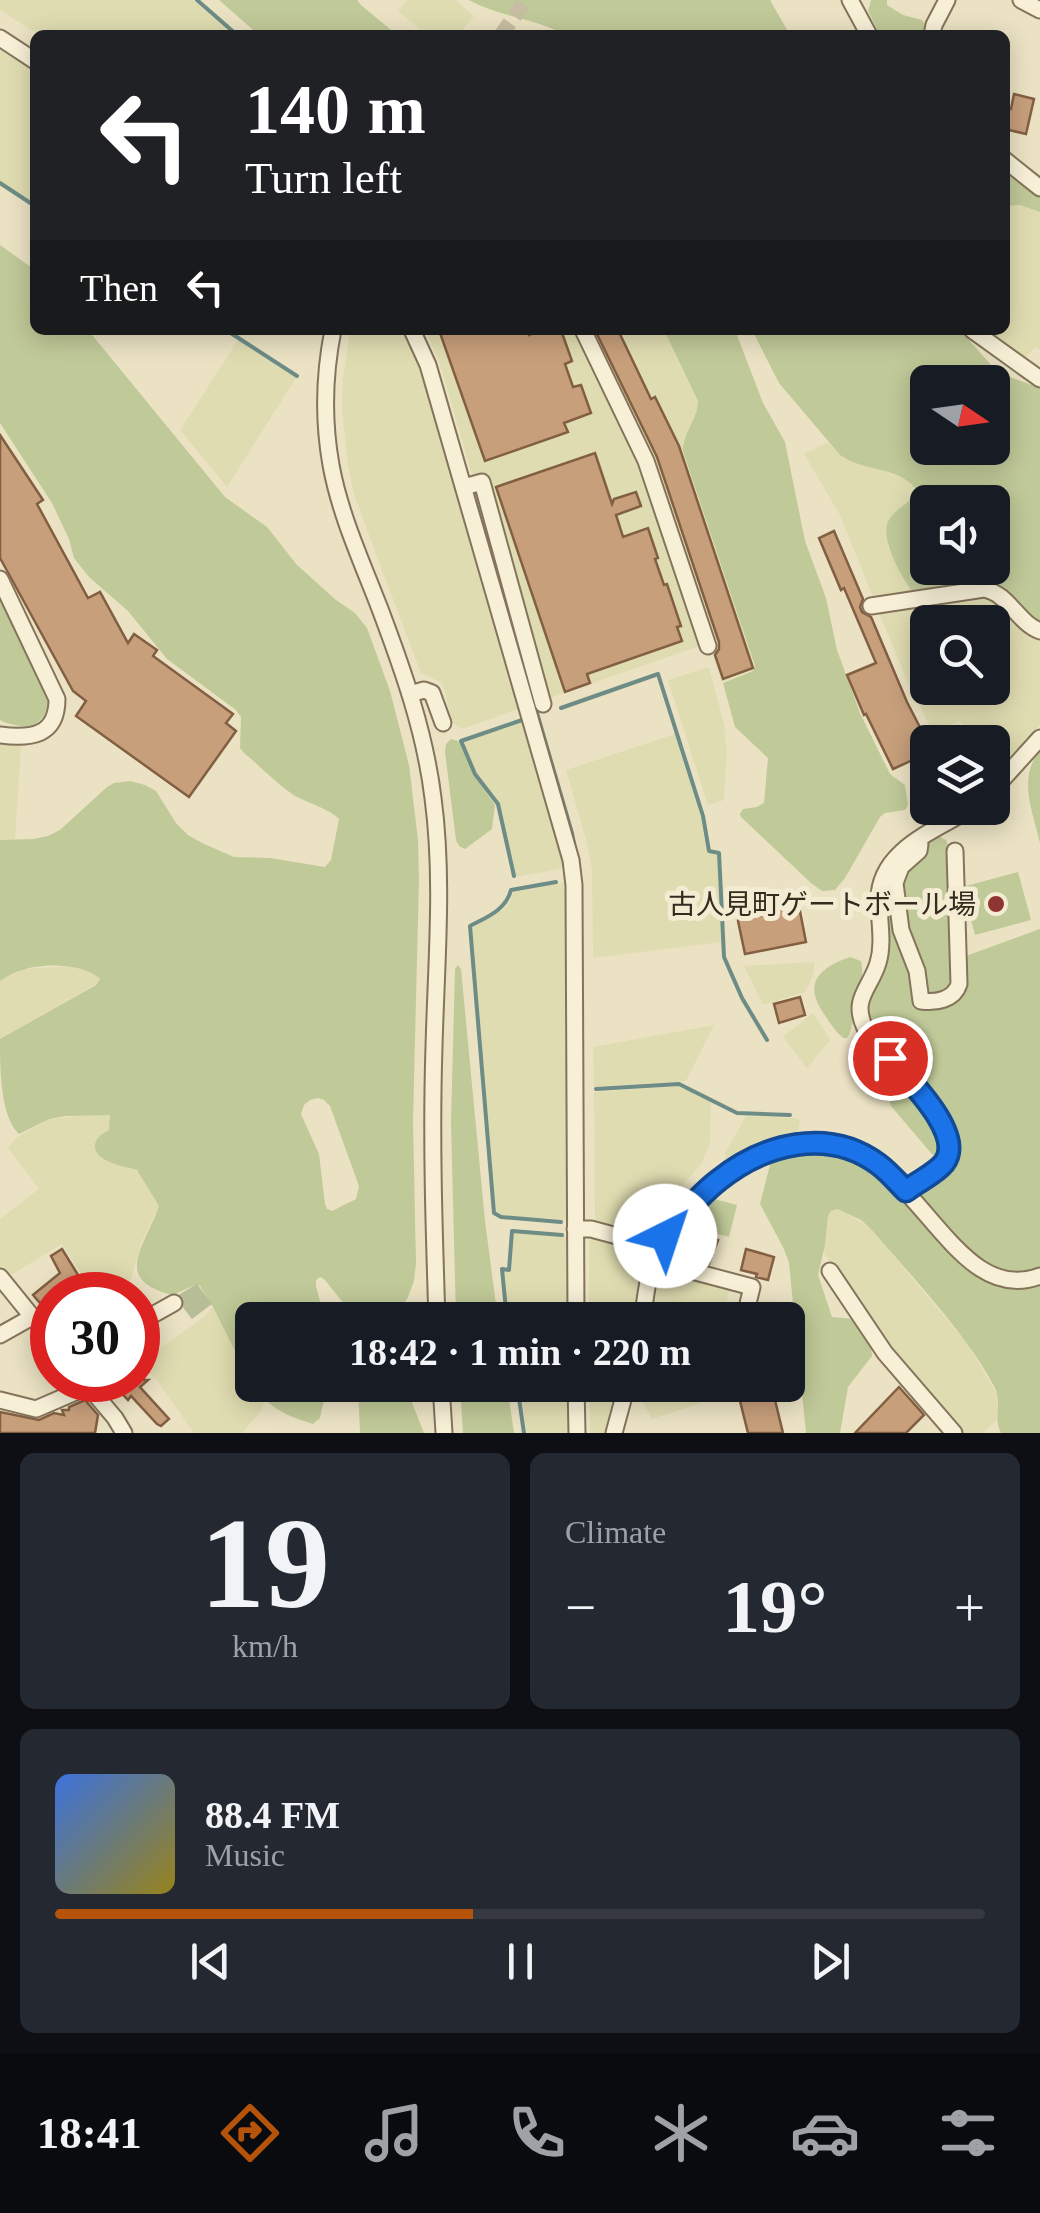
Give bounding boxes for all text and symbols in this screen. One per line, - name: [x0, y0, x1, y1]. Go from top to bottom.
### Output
- icon: left: [80, 70, 210, 200]
- text: 140 m: [245, 71, 426, 148]
- text: Turn left: [245, 153, 402, 203]
- icon: left: [178, 260, 233, 315]
- text: Then: [80, 267, 158, 309]
- north arrow: [910, 365, 1010, 465]
- map controls: [910, 365, 1010, 825]
- button: sound: [910, 485, 1010, 585]
- button: search: [910, 605, 1010, 705]
- button: layers: [910, 725, 1010, 825]
- place label: 古人見町ゲートボール場: [668, 889, 976, 920]
- marker: 古人見町ゲートボール場: [985, 893, 1007, 915]
- pin: [848, 1016, 933, 1101]
- icon: arrive: [863, 1031, 918, 1086]
- position arrow: [613, 1184, 717, 1288]
- speed limit sign: 30: [30, 1272, 160, 1402]
- text: 18:42 · 1 min · 220 m: [349, 1331, 691, 1373]
- text: 19: [200, 1491, 330, 1635]
- text: Climate: [565, 1514, 666, 1550]
- text: 19°: [723, 1565, 828, 1648]
- text: −: [565, 1577, 596, 1638]
- text: +: [954, 1577, 985, 1638]
- text: km/h: [232, 1628, 298, 1664]
- text: 88.4 FM: [205, 1794, 340, 1836]
- text: Music: [205, 1837, 285, 1873]
- icon: previous: [183, 1934, 238, 1989]
- icon: pause: [493, 1934, 548, 1989]
- icon: next: [803, 1934, 858, 1989]
- icon: directions: [215, 2098, 285, 2168]
- icon: music: [359, 2098, 429, 2168]
- icon: phone: [502, 2098, 572, 2168]
- icon: climate: [646, 2098, 716, 2168]
- icon: car: [790, 2098, 860, 2168]
- icon: filters: [933, 2098, 1003, 2168]
- text: 18:41: [37, 2108, 142, 2158]

